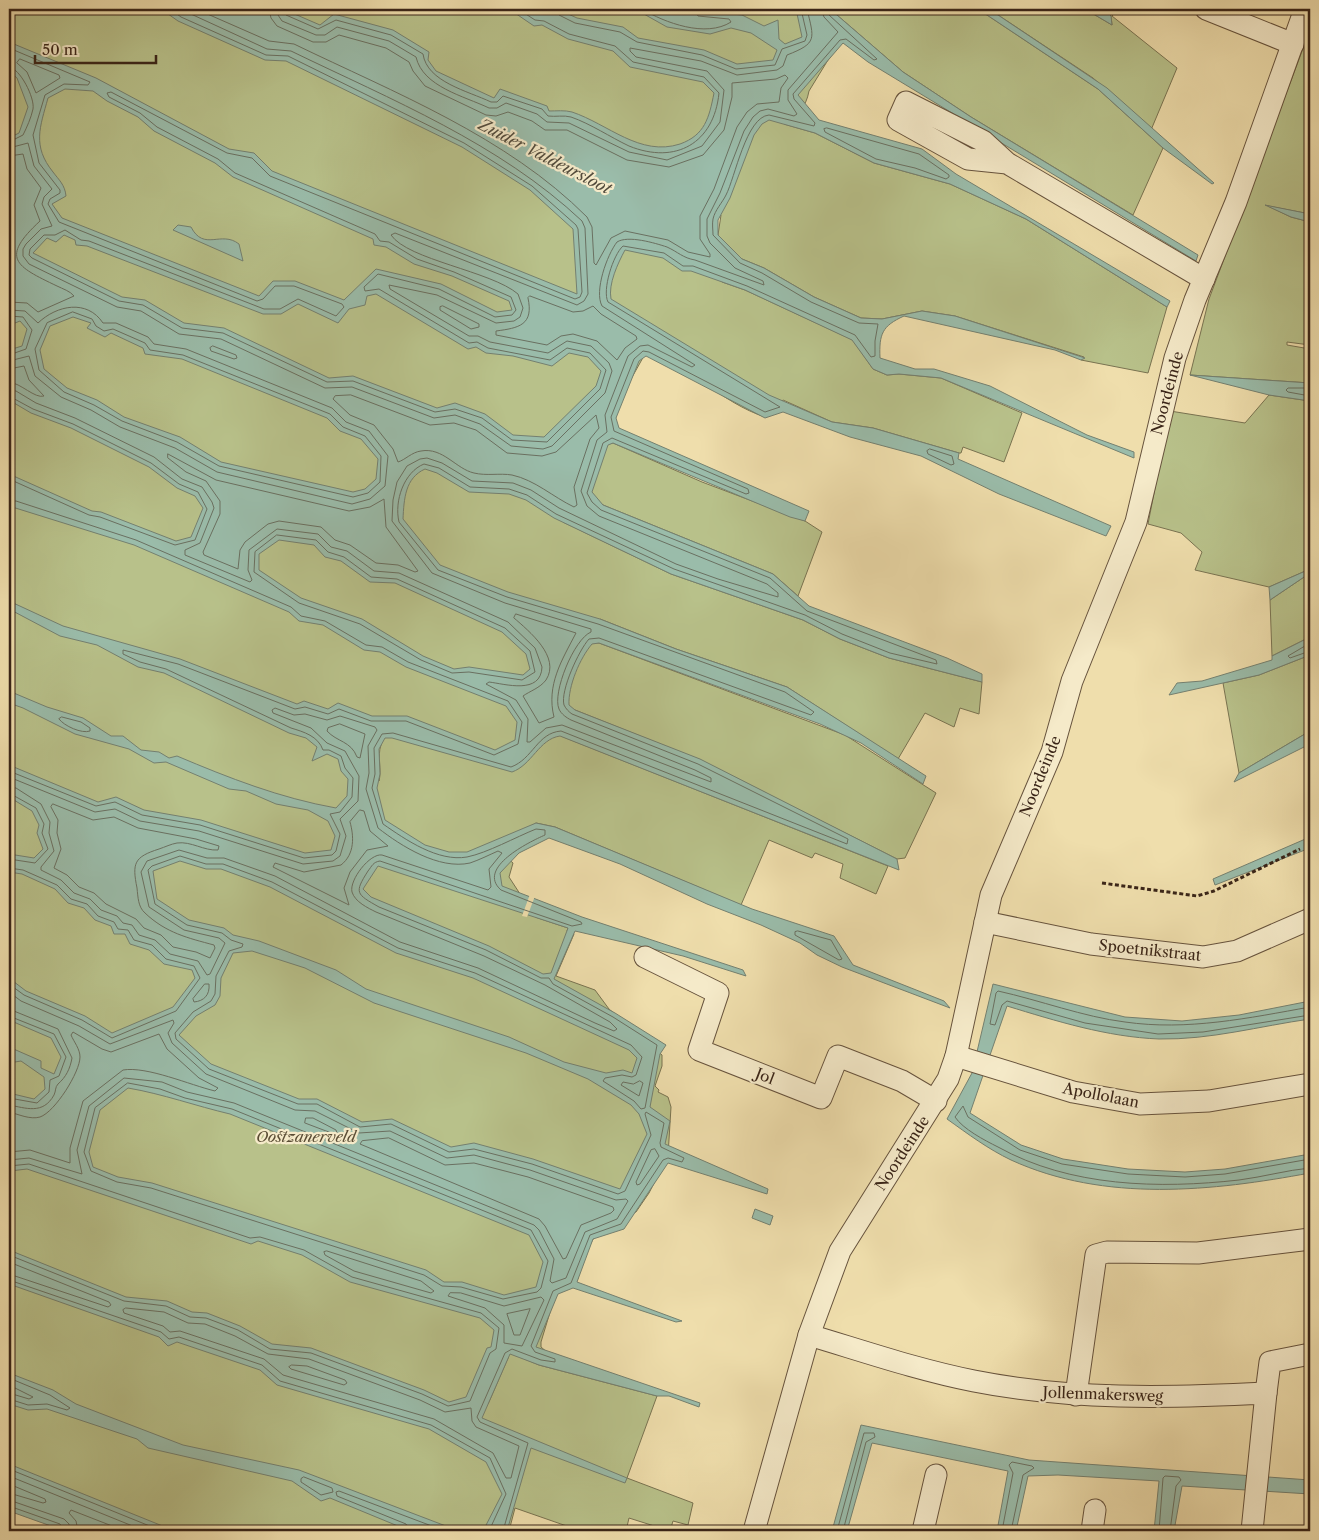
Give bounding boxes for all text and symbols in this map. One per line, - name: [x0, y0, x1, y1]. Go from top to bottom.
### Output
- scale bar: [35, 32, 156, 64]
- text: 50 m: [42, 40, 78, 59]
- water label: Zuider Valdeursloot: [474, 113, 616, 199]
- street label: Noordeinde: [1147, 349, 1187, 437]
- street label: Noordeinde: [1015, 733, 1065, 819]
- street label: Spoetnikstraat: [1098, 935, 1203, 965]
- street label: Jol: [751, 1063, 778, 1088]
- street label: Apollolaan: [1060, 1078, 1141, 1112]
- street label: Noordeinde: [871, 1112, 933, 1194]
- park label: Oostzanerveld: [256, 1127, 358, 1146]
- street label: Jollenmakersweg: [1040, 1382, 1164, 1406]

